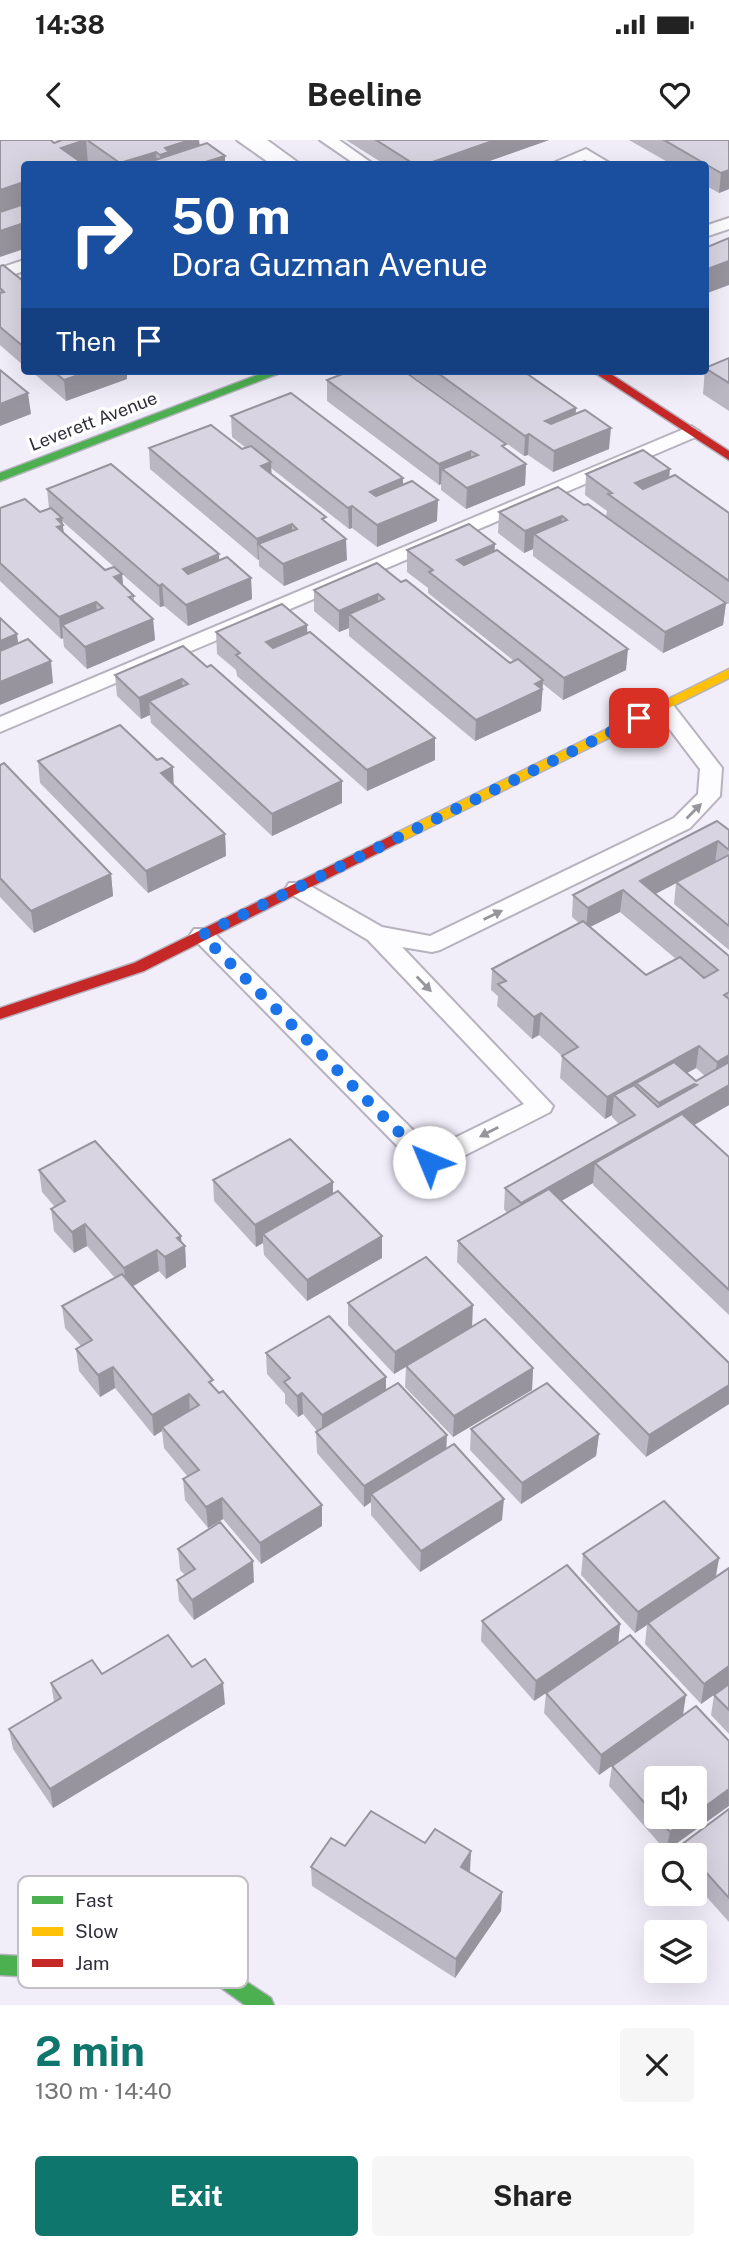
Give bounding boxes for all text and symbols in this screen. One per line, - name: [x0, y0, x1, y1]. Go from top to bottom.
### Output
- text: 14:38: [35, 9, 105, 40]
- icon: back: [35, 76, 73, 114]
- text: Beeline: [307, 76, 422, 113]
- icon: heart: [656, 76, 694, 114]
- text: 50 m: [171, 187, 291, 245]
- icon: right: [56, 189, 147, 280]
- text: Dora Guzman Avenue: [171, 246, 488, 283]
- icon: arrive: [130, 322, 168, 360]
- text: Then: [56, 326, 116, 357]
- street label: Leverett Avenue: [26, 387, 160, 455]
- pin: [609, 688, 669, 748]
- icon: arrive: [620, 699, 658, 737]
- one-way arrow: [686, 803, 702, 819]
- one-way arrow: [483, 909, 503, 920]
- one-way arrow: [415, 975, 432, 992]
- position arrow: [392, 1125, 466, 1199]
- one-way arrow: [479, 1126, 499, 1137]
- map controls: [644, 1766, 707, 1983]
- button: sound: [644, 1766, 707, 1829]
- button: search: [644, 1843, 707, 1906]
- legend: [18, 1876, 248, 1988]
- text: Fast: [75, 1889, 113, 1911]
- text: Slow: [75, 1920, 119, 1942]
- button: layers: [644, 1920, 707, 1983]
- text: Jam: [75, 1952, 109, 1974]
- text: 2 min: [35, 2026, 145, 2075]
- button: close: [620, 2028, 694, 2102]
- text: 130 m · 14:40: [35, 2077, 172, 2104]
- button: Exit: [35, 2156, 358, 2236]
- button: Share: [372, 2156, 694, 2236]

